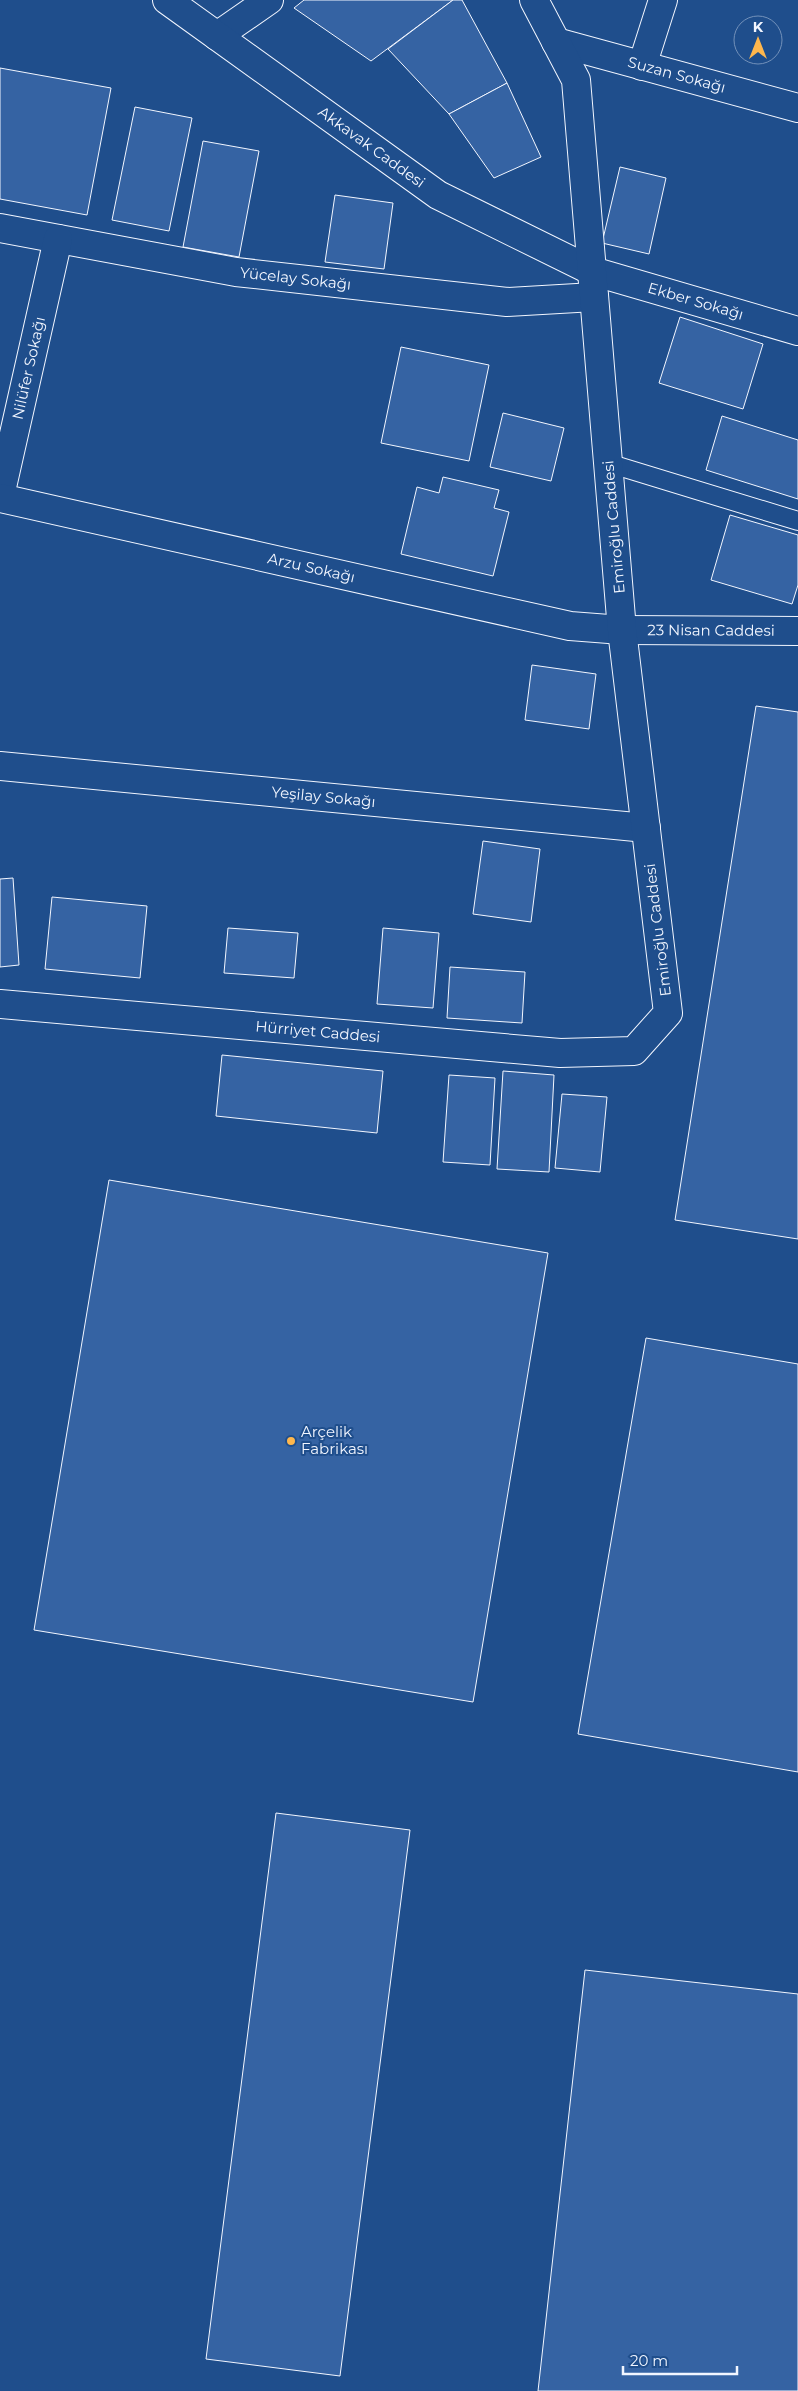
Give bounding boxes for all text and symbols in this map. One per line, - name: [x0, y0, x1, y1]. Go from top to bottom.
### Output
- north arrow: [733, 15, 783, 65]
- text: K: [753, 18, 764, 36]
- street label: Suzan Sokağı: [626, 52, 728, 97]
- street label: Akkavak Caddesi: [315, 102, 429, 192]
- street label: Yücelay Sokağı: [239, 263, 352, 294]
- street label: Ekber Sokağı: [646, 278, 746, 324]
- street label: Nilüfer Sokağı: [8, 315, 49, 421]
- street label: Emiroğlu Caddesi: [598, 460, 629, 594]
- street label: Arzu Sokağı: [266, 548, 357, 586]
- street label: 23 Nisan Caddesi: [647, 620, 775, 640]
- street label: Yeşilay Sokağı: [271, 782, 376, 811]
- street label: Emiroğlu Caddesi: [640, 863, 675, 998]
- street label: Hürriyet Caddesi: [255, 1016, 381, 1046]
- place label: Arçelik Fabrikası: [301, 1422, 368, 1458]
- marker: Arçelik Fabrikası: [285, 1435, 297, 1447]
- scale bar: [623, 2344, 737, 2376]
- text: 20 m: [630, 2351, 668, 2370]

